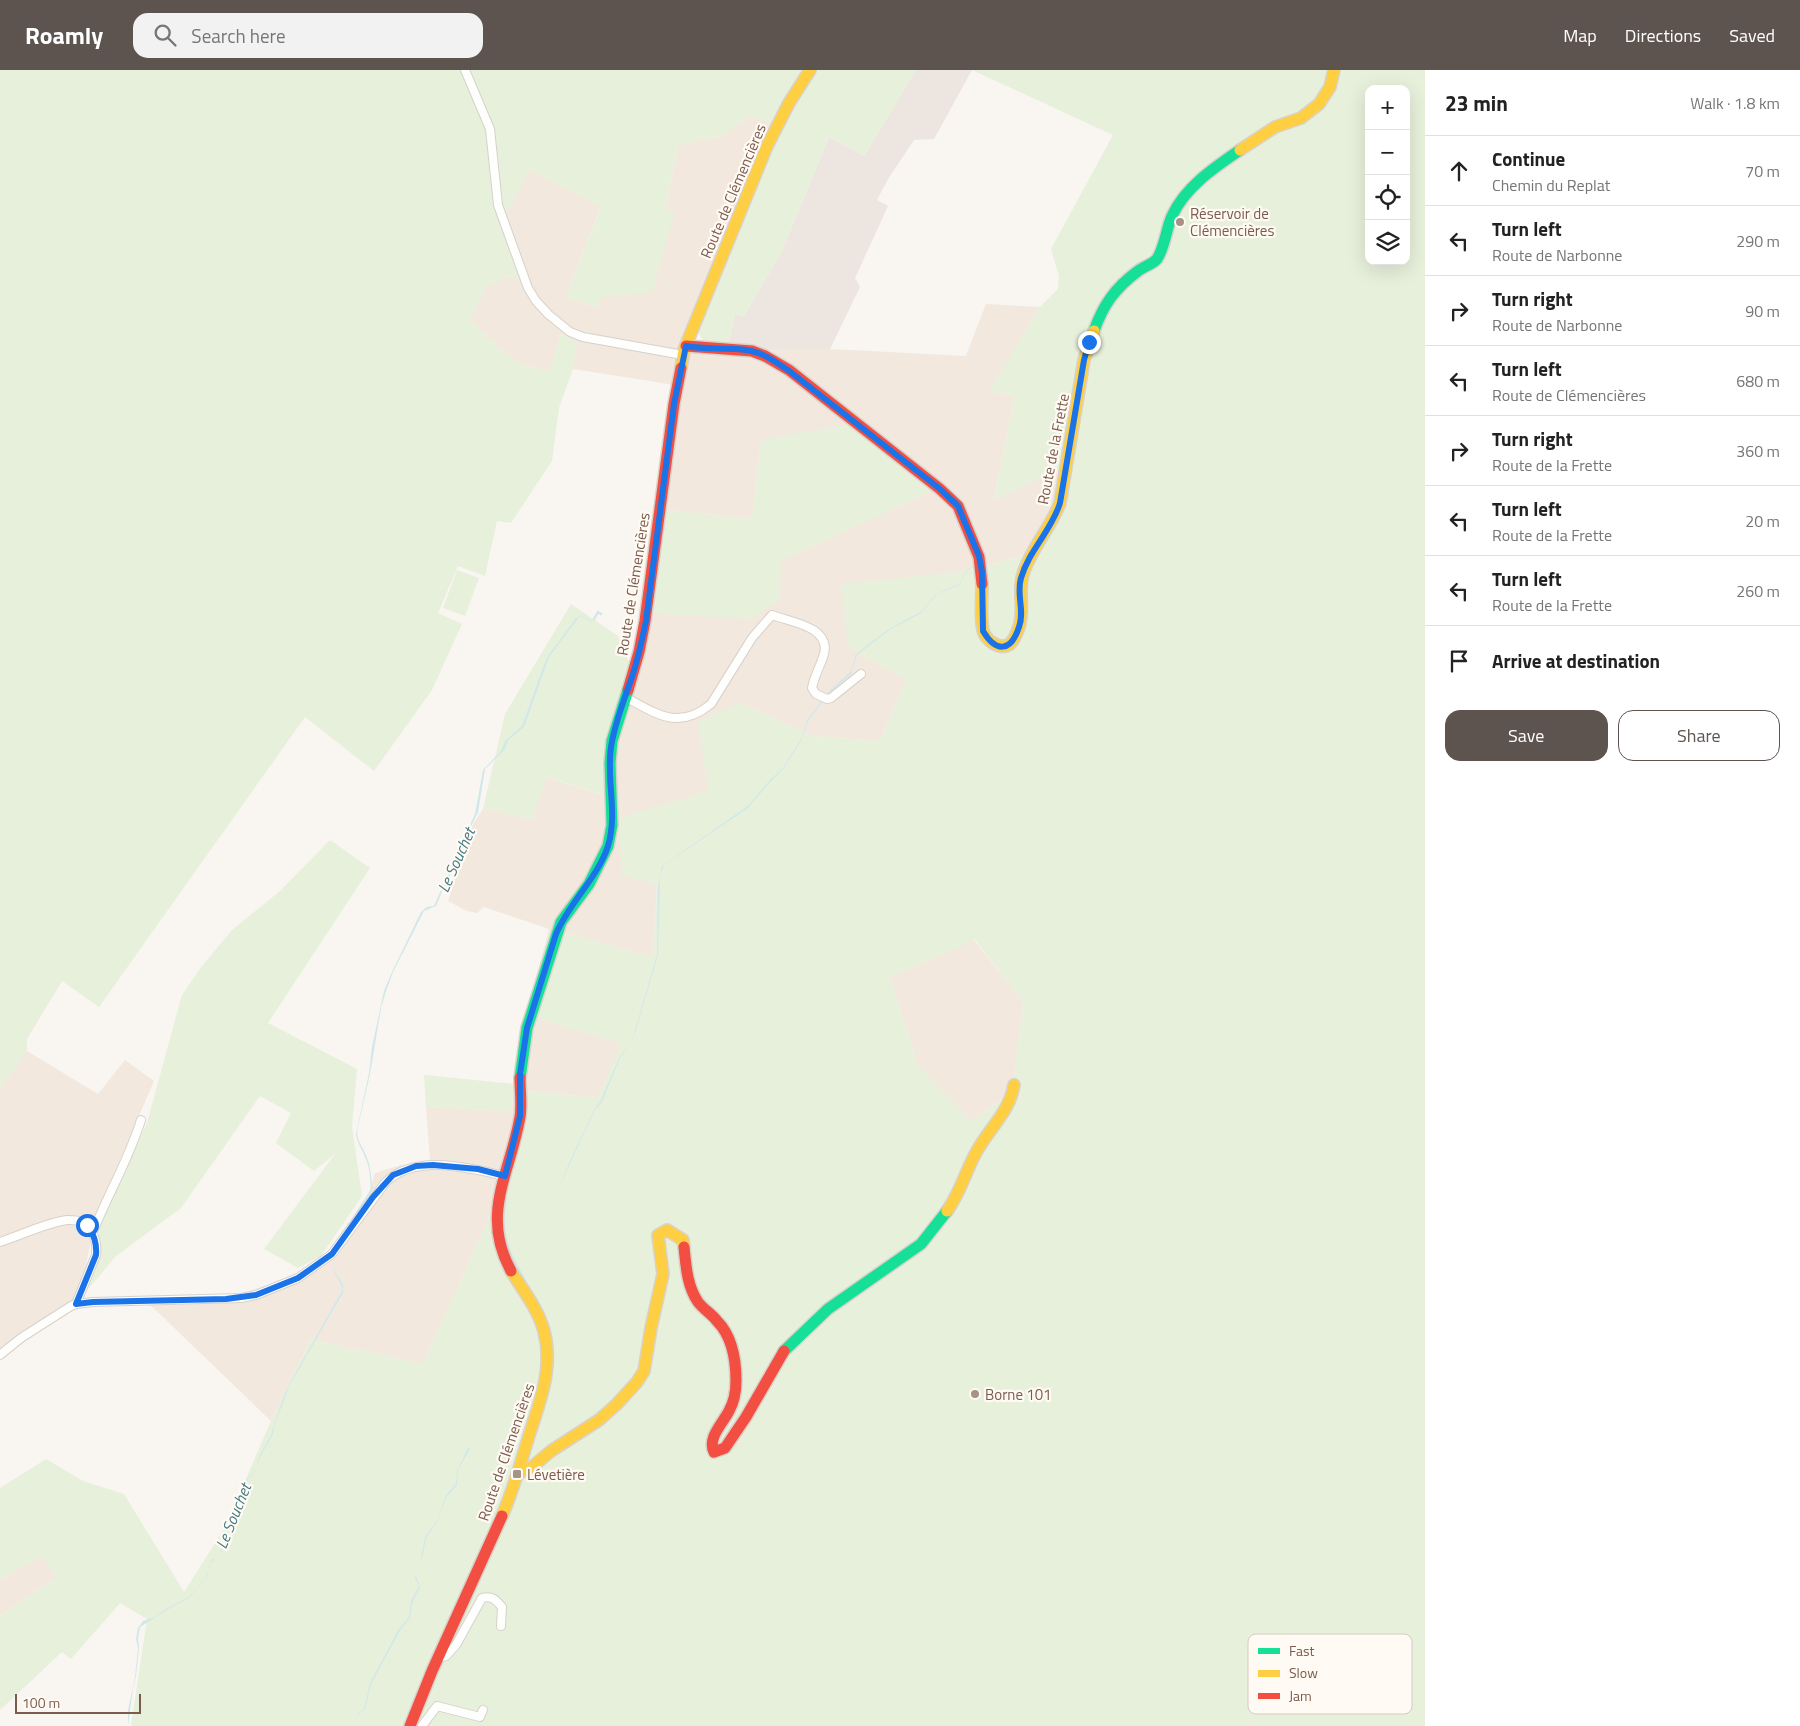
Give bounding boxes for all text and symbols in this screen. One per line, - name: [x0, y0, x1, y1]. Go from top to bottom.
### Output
- search box: [133, 13, 483, 58]
- text: Roamly: [25, 17, 103, 53]
- icon: search: [151, 21, 179, 49]
- text: Search here: [191, 21, 286, 50]
- text: Map: [1563, 22, 1597, 49]
- text: Directions: [1625, 22, 1701, 49]
- text: Saved: [1729, 22, 1775, 49]
- map controls: [1365, 85, 1410, 265]
- button: +: [1365, 85, 1410, 130]
- text: 23 min: [1445, 87, 1508, 119]
- text: Walk · 1.8 km: [1690, 91, 1780, 115]
- street label: Route de Clémencières: [694, 120, 772, 262]
- button: −: [1365, 130, 1410, 175]
- text: Continue: [1492, 144, 1565, 173]
- icon: ahead: [1445, 157, 1473, 185]
- text: 70 m: [1745, 159, 1780, 183]
- text: Chemin du Replat: [1492, 173, 1610, 197]
- button: locate: [1365, 175, 1410, 220]
- place label: Réservoir de Clémencières: [1190, 202, 1274, 242]
- text: Turn left: [1492, 214, 1562, 243]
- marker: Réservoir de Clémencières: [1174, 216, 1186, 228]
- button: layers: [1365, 220, 1410, 265]
- icon: left: [1445, 227, 1473, 255]
- text: 290 m: [1736, 229, 1780, 253]
- text: Route de Narbonne: [1492, 243, 1622, 267]
- text: Turn right: [1492, 284, 1573, 313]
- icon: right: [1445, 297, 1473, 325]
- text: 90 m: [1745, 299, 1780, 323]
- text: Route de Narbonne: [1492, 313, 1622, 337]
- route end: [1078, 331, 1101, 354]
- text: Turn left: [1492, 354, 1562, 383]
- icon: left: [1445, 367, 1473, 395]
- text: 680 m: [1736, 369, 1780, 393]
- text: Route de Clémencières: [1492, 383, 1646, 407]
- street label: Route de la Frette: [1031, 392, 1075, 506]
- text: Turn right: [1492, 424, 1573, 453]
- icon: right: [1445, 437, 1473, 465]
- text: 360 m: [1736, 439, 1780, 463]
- text: Route de la Frette: [1492, 453, 1612, 477]
- text: Turn left: [1492, 494, 1562, 523]
- icon: left: [1445, 507, 1473, 535]
- text: 20 m: [1745, 509, 1780, 533]
- street label: Route de Clémencières: [610, 511, 656, 657]
- text: Route de la Frette: [1492, 523, 1612, 547]
- text: Turn left: [1492, 564, 1562, 593]
- icon: left: [1445, 577, 1473, 605]
- text: 260 m: [1736, 579, 1780, 603]
- text: Route de la Frette: [1492, 593, 1612, 617]
- text: Arrive at destination: [1492, 646, 1660, 675]
- icon: arrive: [1445, 647, 1473, 675]
- button: Save: [1445, 710, 1608, 761]
- button: Share: [1618, 710, 1780, 761]
- water label: Le Souchet: [431, 822, 482, 896]
- route start: [76, 1214, 99, 1237]
- street label: Route de Clémencières: [472, 1380, 540, 1524]
- place label: Borne 101: [985, 1383, 1051, 1406]
- marker: Borne 101: [969, 1388, 981, 1400]
- place label: Lévetière: [527, 1463, 585, 1486]
- marker: Lévetière: [511, 1468, 523, 1480]
- water label: Le Souchet: [209, 1478, 258, 1552]
- legend: [1248, 1634, 1412, 1714]
- text: Fast: [1289, 1640, 1314, 1661]
- text: Slow: [1289, 1662, 1318, 1683]
- text: Jam: [1289, 1685, 1312, 1706]
- scale bar: [15, 1691, 141, 1714]
- text: 100 m: [22, 1692, 60, 1713]

